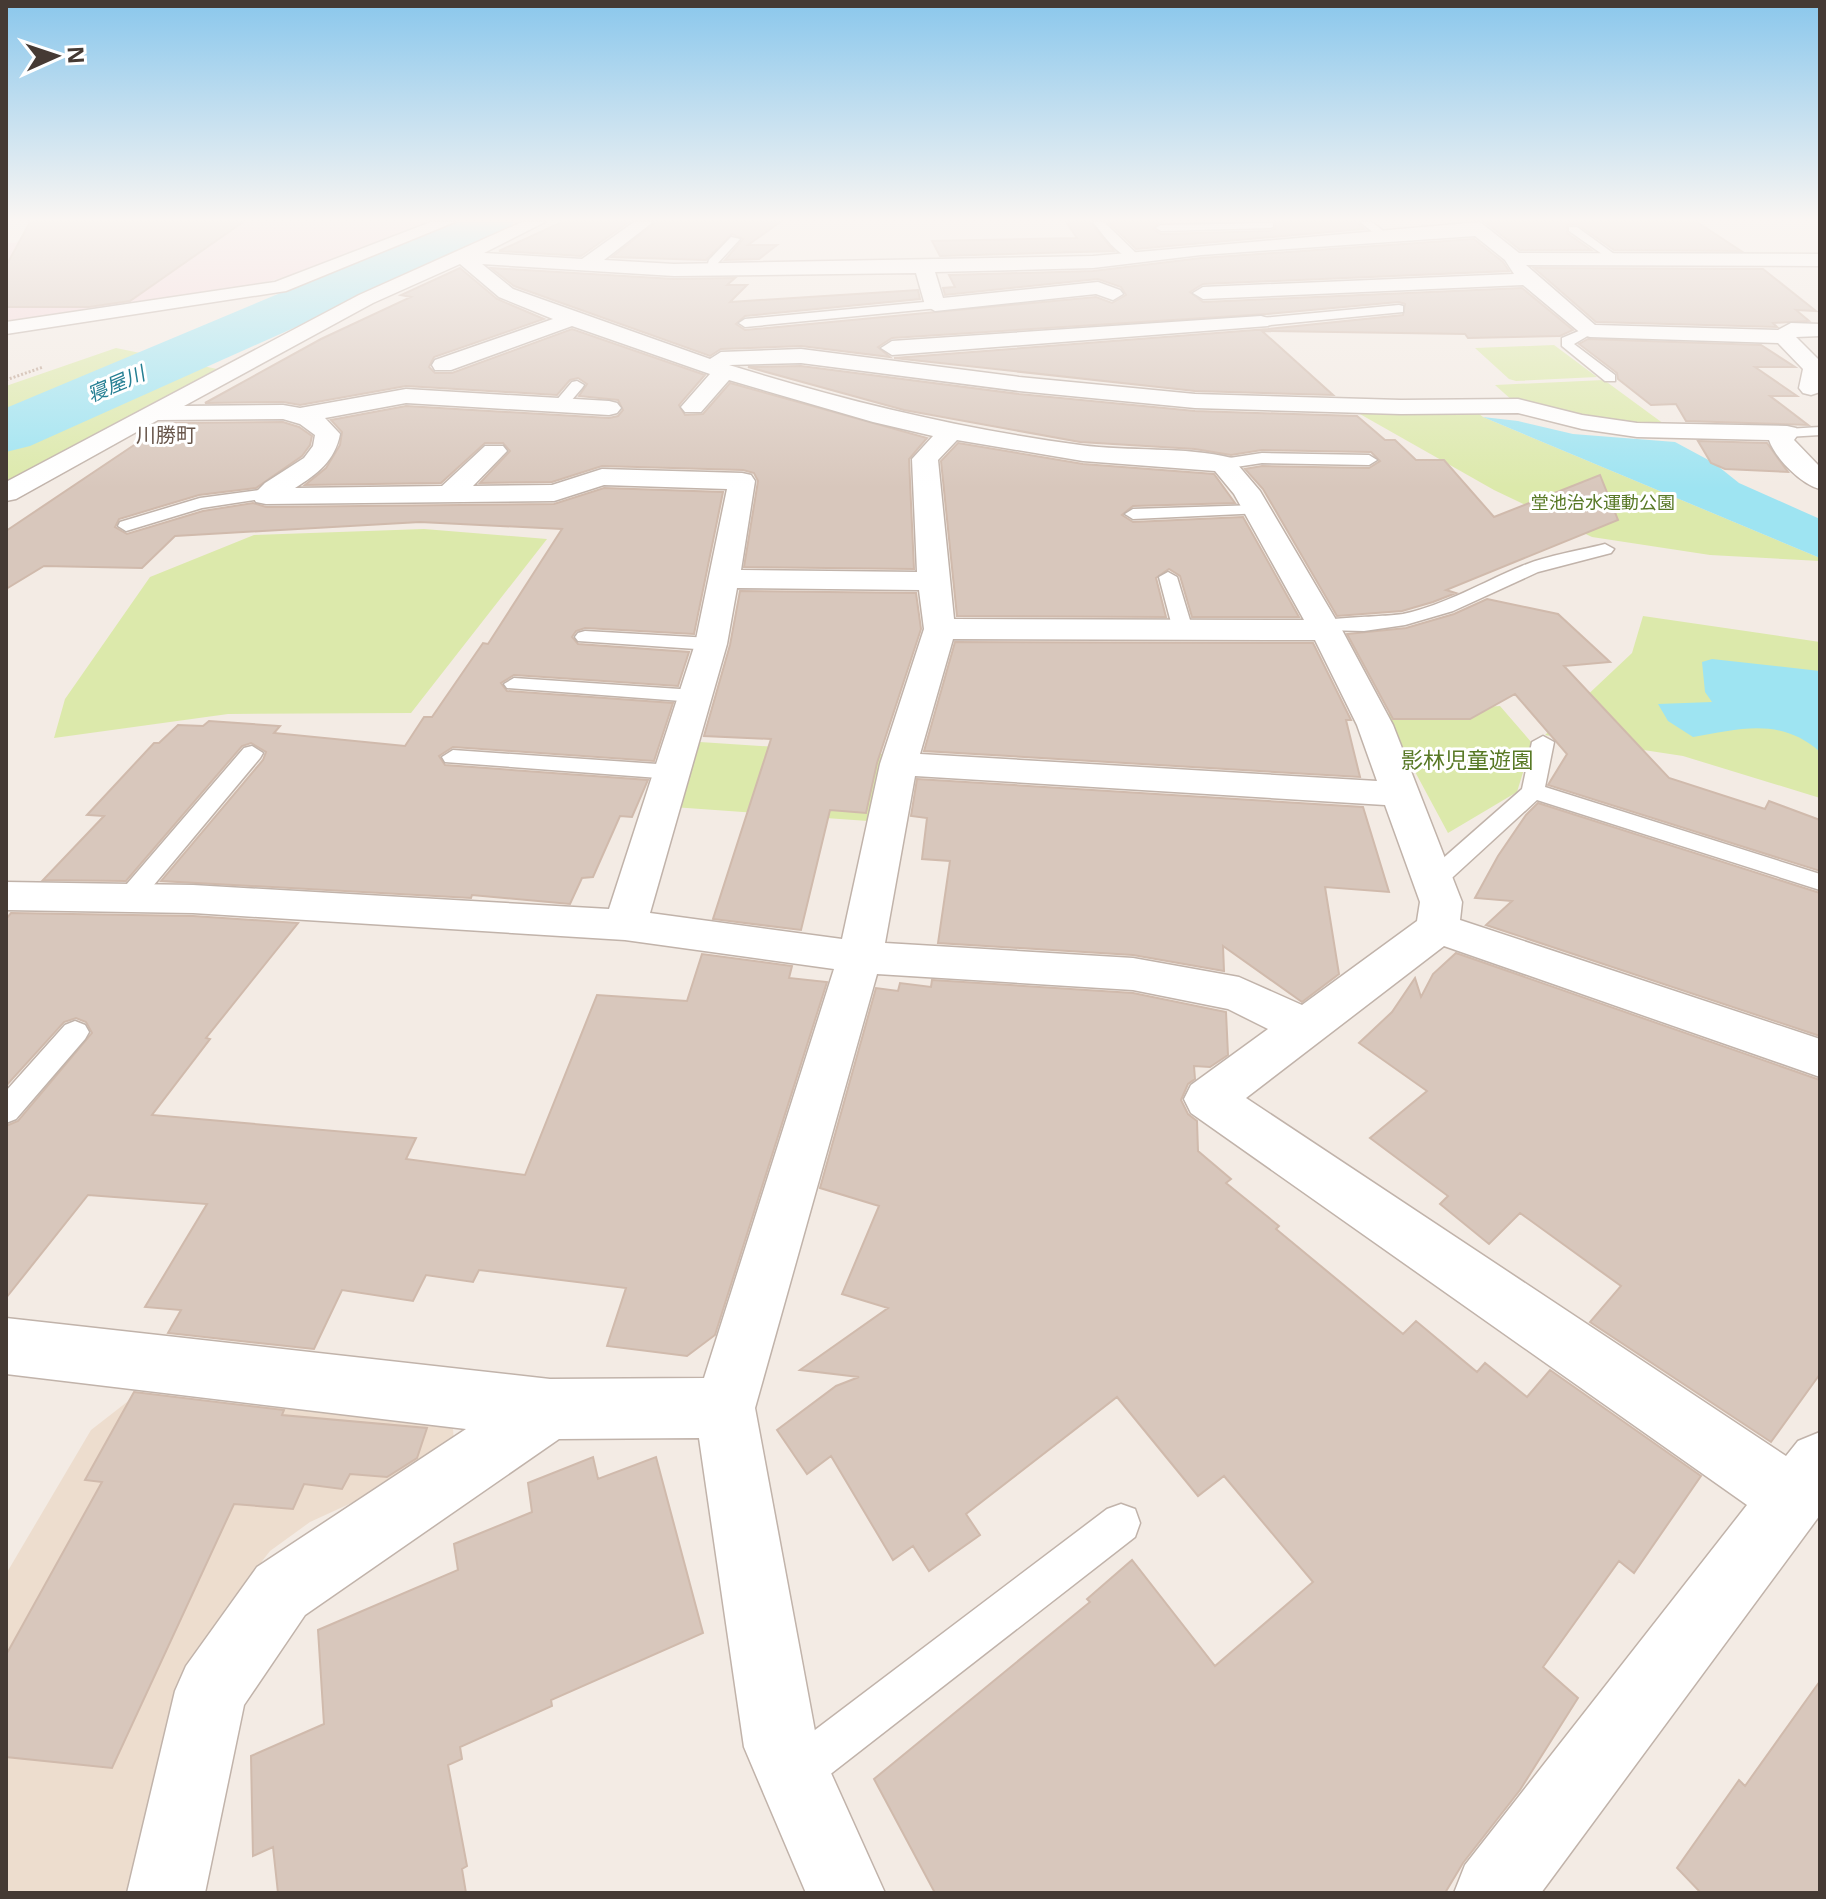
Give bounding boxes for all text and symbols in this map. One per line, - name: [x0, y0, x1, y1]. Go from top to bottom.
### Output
- north arrow: [16, 16, 96, 96]
- text: N: [62, 45, 92, 65]
- water label: 寝屋川: [83, 359, 151, 408]
- district label: 川勝町: [136, 421, 196, 448]
- park label: 堂池治水運動公園: [1531, 490, 1675, 514]
- park label: 影林児童遊園: [1401, 744, 1533, 774]

